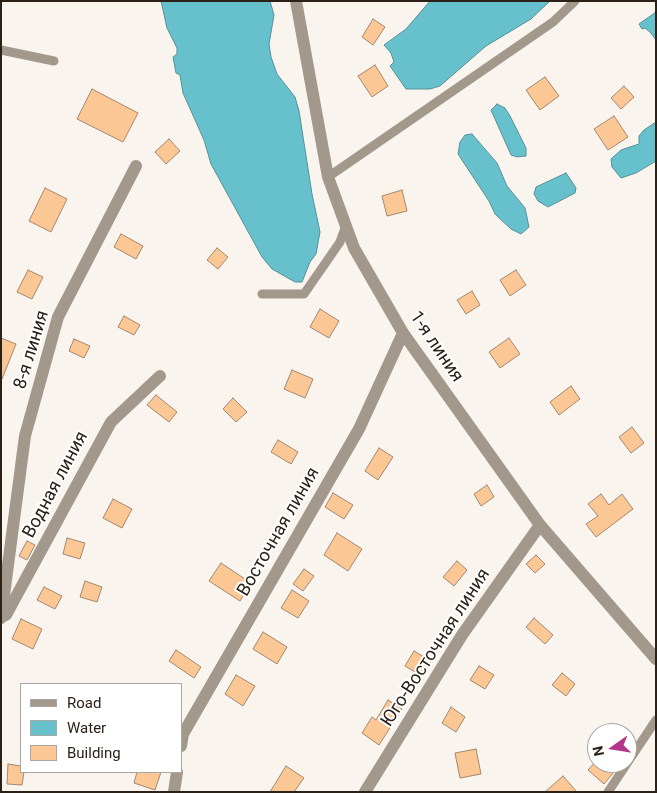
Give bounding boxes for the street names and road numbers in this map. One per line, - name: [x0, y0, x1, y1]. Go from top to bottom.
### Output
- street label: 1-я линия: [404, 307, 468, 387]
- street label: 8-я линия: [10, 308, 54, 392]
- street label: Водная линия: [19, 428, 93, 542]
- street label: Восточная линия: [233, 464, 325, 600]
- street label: Юго-Восточная линия: [377, 565, 495, 731]

